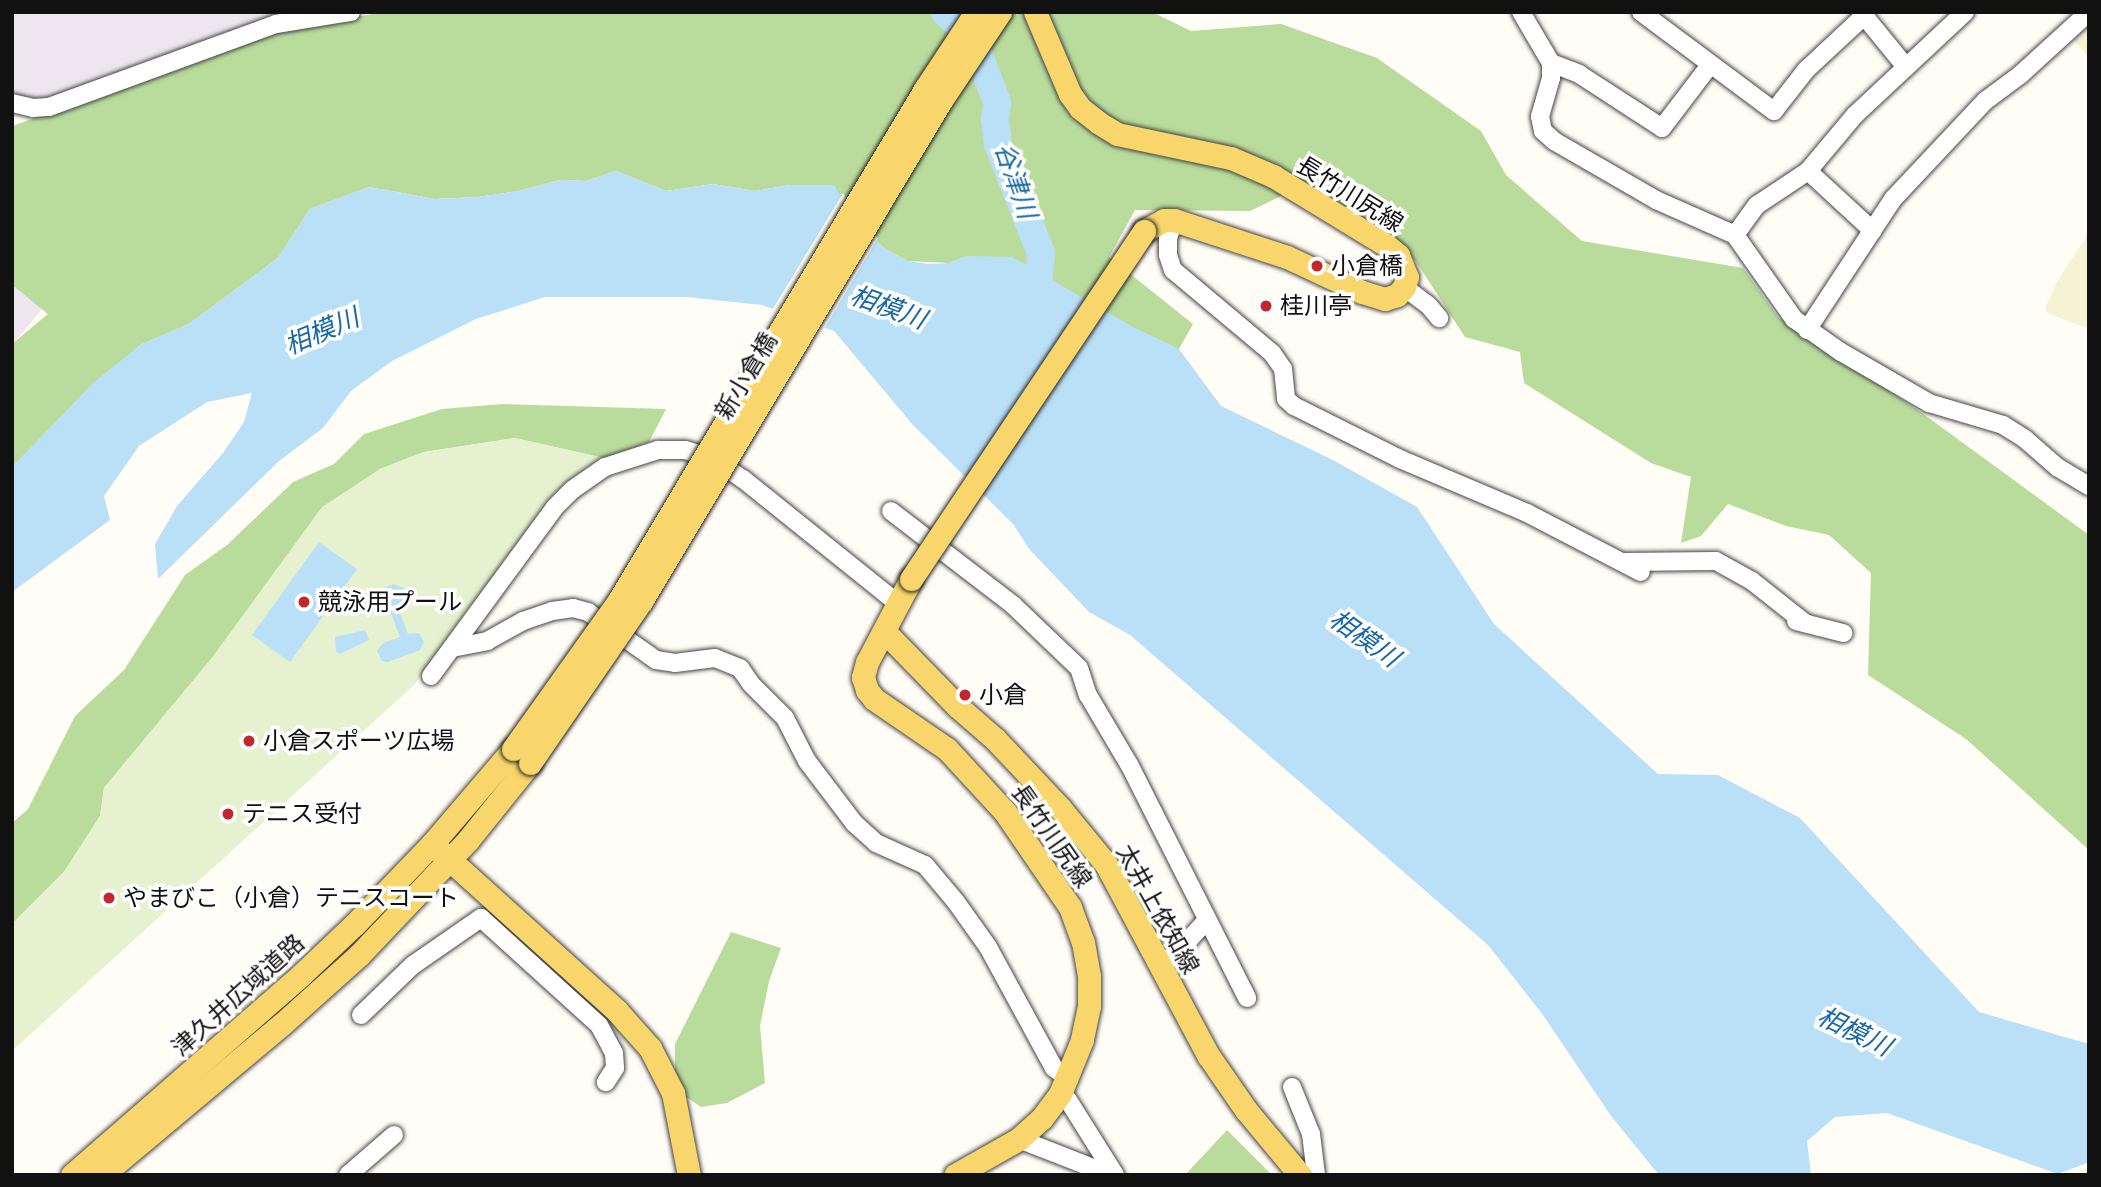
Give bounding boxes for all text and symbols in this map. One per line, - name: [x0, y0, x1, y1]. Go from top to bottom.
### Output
- water label: 谷津川: [988, 139, 1042, 223]
- street label: 長竹川尻線: [1291, 150, 1409, 238]
- place label: 小倉橋: [1331, 252, 1403, 280]
- marker: 小倉橋: [1309, 258, 1325, 274]
- water label: 相模川: [846, 280, 930, 336]
- place label: 桂川亭: [1280, 292, 1352, 320]
- marker: 桂川亭: [1258, 298, 1274, 314]
- water label: 相模川: [280, 302, 364, 362]
- street label: 新小倉橋: [709, 327, 783, 425]
- place label: 競泳用プール: [318, 588, 462, 616]
- marker: 競泳用プール: [296, 594, 312, 610]
- water label: 相模川: [1323, 604, 1405, 674]
- place label: 小倉: [979, 681, 1027, 709]
- marker: 小倉: [957, 687, 973, 703]
- place label: 小倉スポーツ広場: [263, 727, 455, 755]
- marker: 小倉スポーツ広場: [241, 733, 257, 749]
- street label: 長竹川尻線: [1006, 779, 1098, 893]
- place label: テニス受付: [242, 800, 362, 828]
- marker: テニス受付: [220, 806, 236, 822]
- street label: 太井上依知線: [1110, 839, 1206, 979]
- place label: やまびこ（小倉）テニスコート: [123, 884, 459, 912]
- marker: やまびこ（小倉）テニスコート: [101, 890, 117, 906]
- street label: 津久井広域道路: [166, 928, 310, 1062]
- water label: 相模川: [1812, 1001, 1896, 1063]

